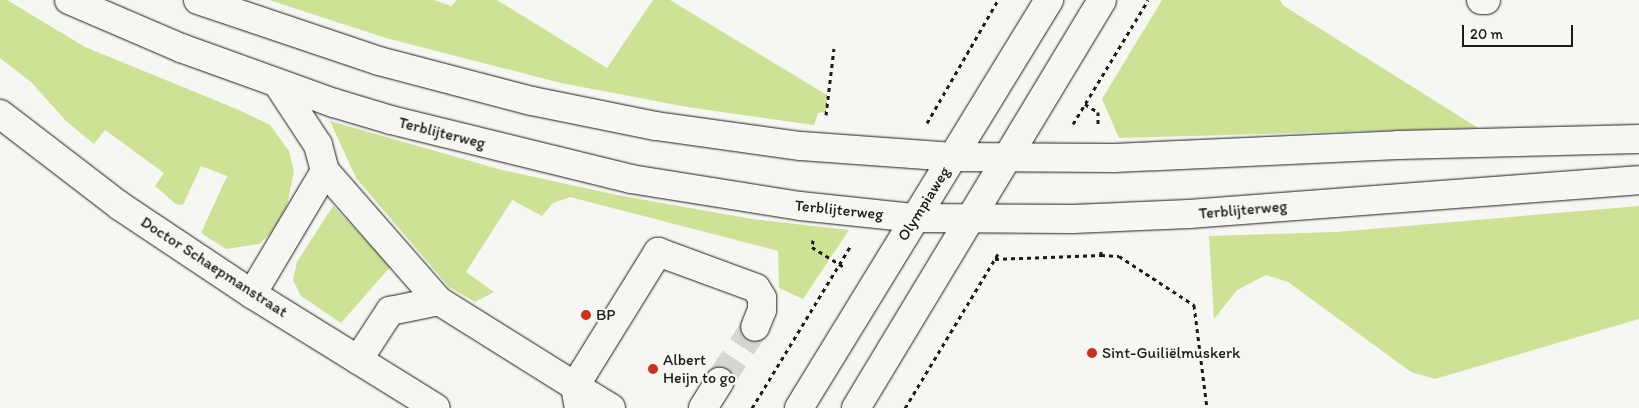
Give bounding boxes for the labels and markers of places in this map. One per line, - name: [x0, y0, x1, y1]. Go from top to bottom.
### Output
- place label: BP: [596, 305, 615, 325]
- marker: BP: [580, 309, 592, 321]
- place label: Sint-Guiliëlmuskerk: [1102, 343, 1240, 363]
- marker: Sint-Guiliëlmuskerk: [1086, 347, 1098, 359]
- place label: Albert Heijn to go: [663, 350, 736, 388]
- marker: Albert Heijn to go: [647, 363, 659, 375]

